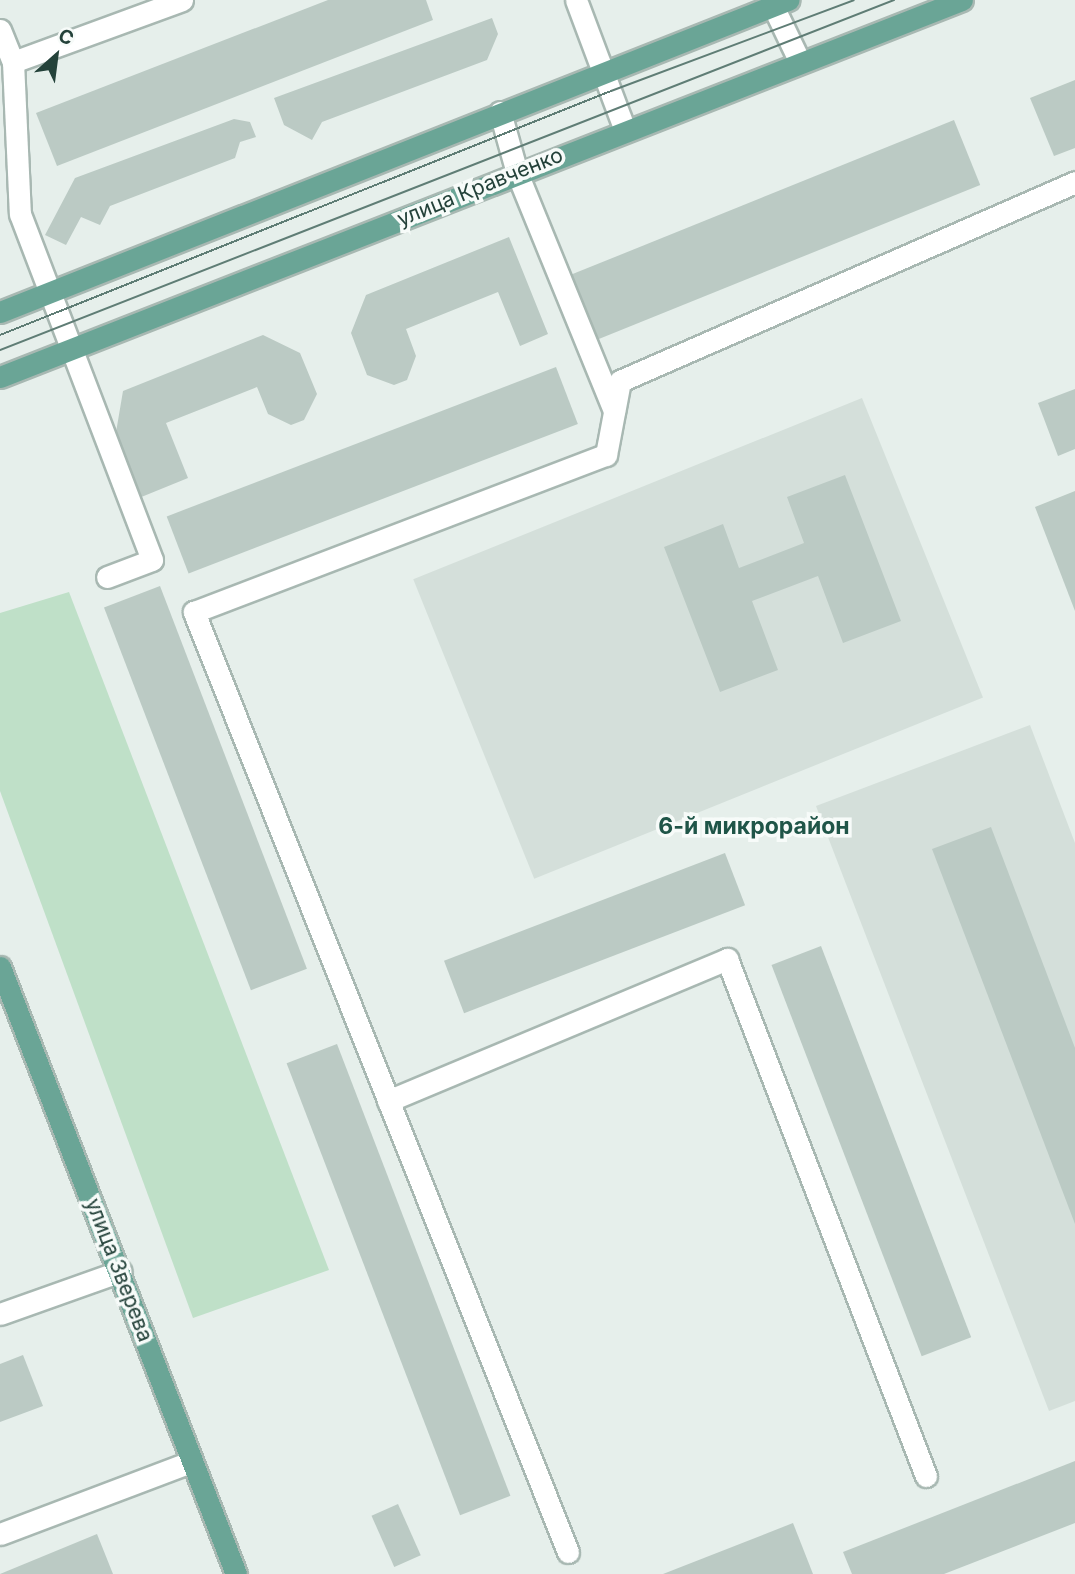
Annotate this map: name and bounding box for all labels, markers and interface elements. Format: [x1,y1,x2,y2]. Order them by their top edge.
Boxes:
north arrow [21,21,91,91]
text: С [54,24,78,50]
street label: улица Кравченко [393,142,567,232]
district label: 6-й микрорайон [658,812,850,840]
street label: улица Зверева [80,1195,158,1345]

